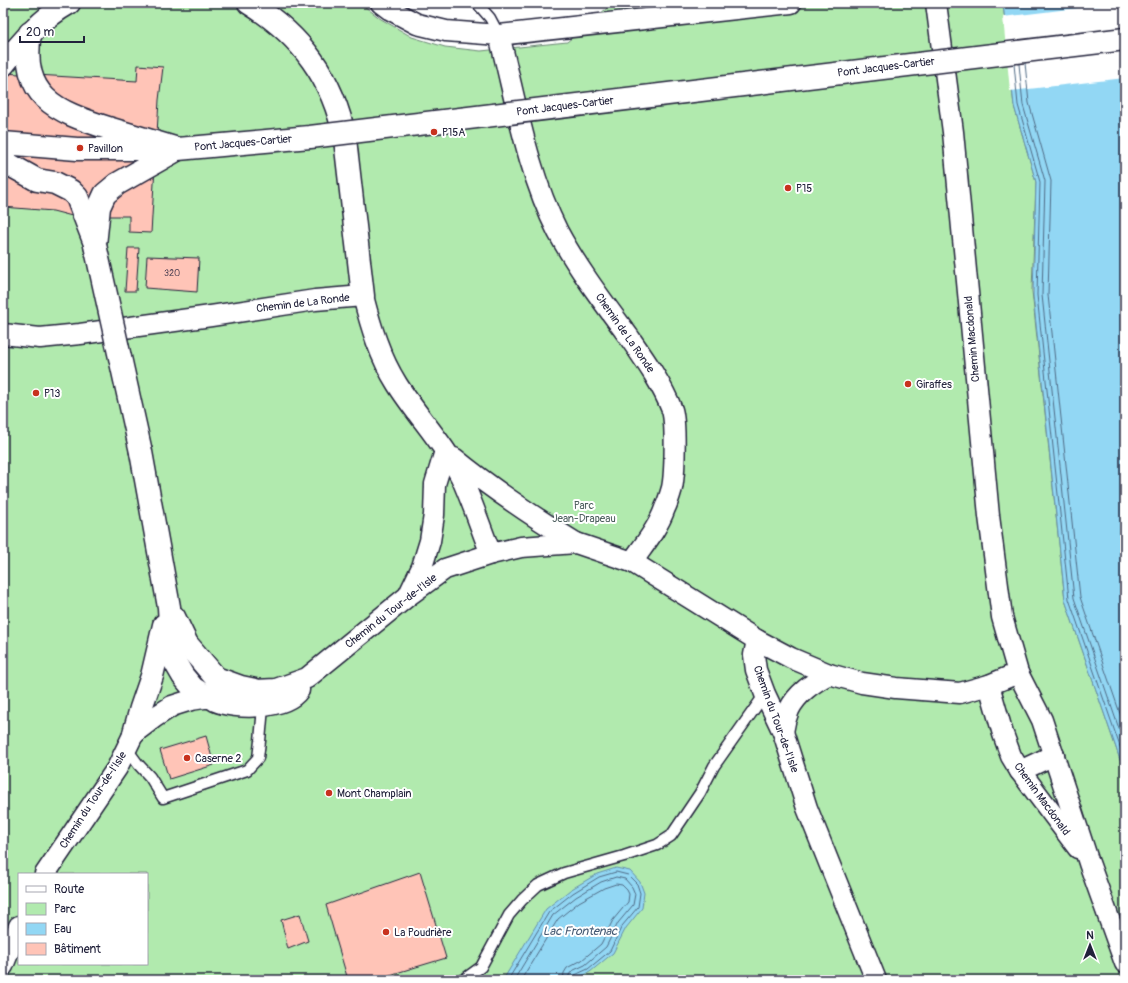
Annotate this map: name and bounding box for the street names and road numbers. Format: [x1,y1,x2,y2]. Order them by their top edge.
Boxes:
street label: Pont Jacques-Cartier [837,55,936,79]
street label: Pont Jacques-Cartier [516,94,615,118]
street label: Pont Jacques-Cartier [194,132,292,154]
street label: Chemin de La Ronde [256,291,351,315]
street label: Chemin de La Ronde [593,291,658,376]
street label: Chemin Macdonald [962,295,982,383]
street label: Chemin du Tour-de-l'Isle [343,571,440,651]
street label: Chemin du Tour-de-l'Isle [751,664,802,775]
street label: Chemin du Tour-de-l'Isle [57,749,130,851]
street label: Chemin Macdonald [1011,760,1073,838]

